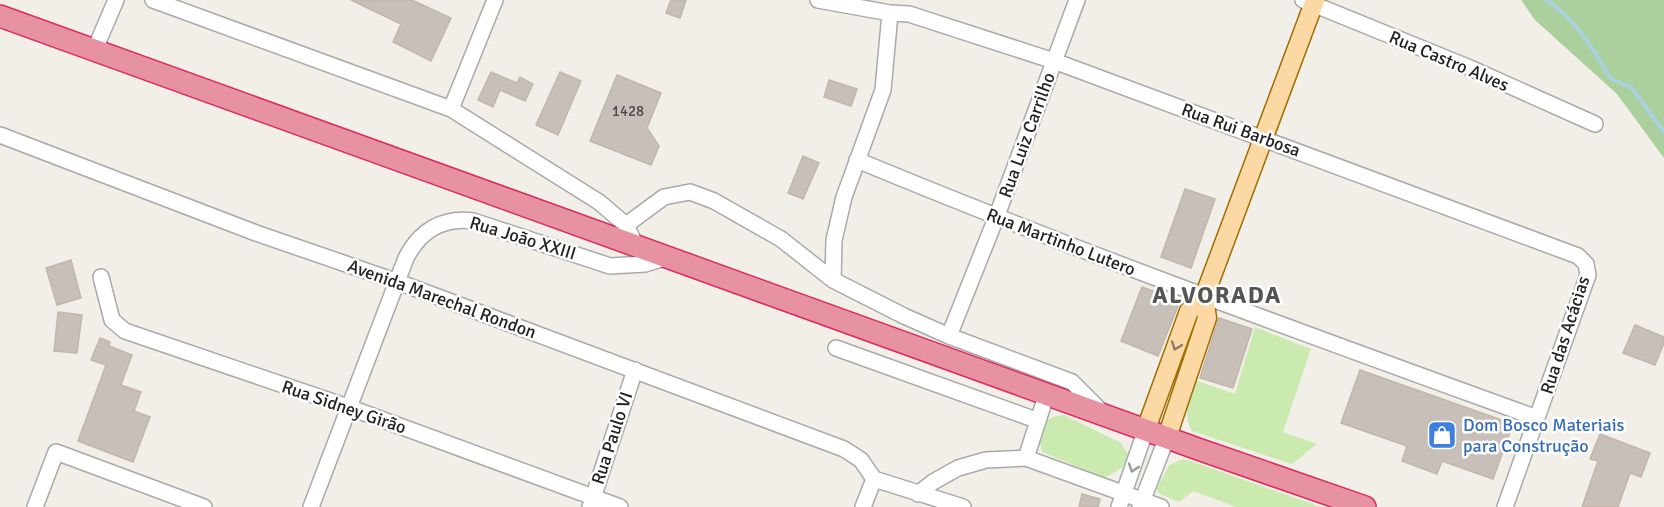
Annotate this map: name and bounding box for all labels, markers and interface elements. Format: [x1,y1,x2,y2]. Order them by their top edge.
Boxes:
street label: Rua Castro Alves [1386,26,1512,96]
street label: Rua Luiz Carrilho [994,69,1060,201]
street label: Rua Rui Barbosa [1179,98,1303,162]
house number: 1428 [612,102,644,120]
street label: Rua Martinho Lutero [983,203,1139,281]
street label: Rua João XXIII [467,211,579,265]
street label: Avenida Marechal Rondon [345,255,539,343]
street label: Rua das Acácias [1536,273,1594,397]
district label: ALVORADA [1152,280,1282,310]
one-way arrow [1171,340,1183,351]
street label: Rua Sidney Girão [279,375,409,439]
street label: Rua Paulo VI [587,389,637,487]
place label: Dom Bosco Materiais para Construção [1463,414,1625,457]
shop icon: Dom Bosco Materiais para Construção [1426,419,1458,451]
one-way arrow [1127,462,1140,473]

